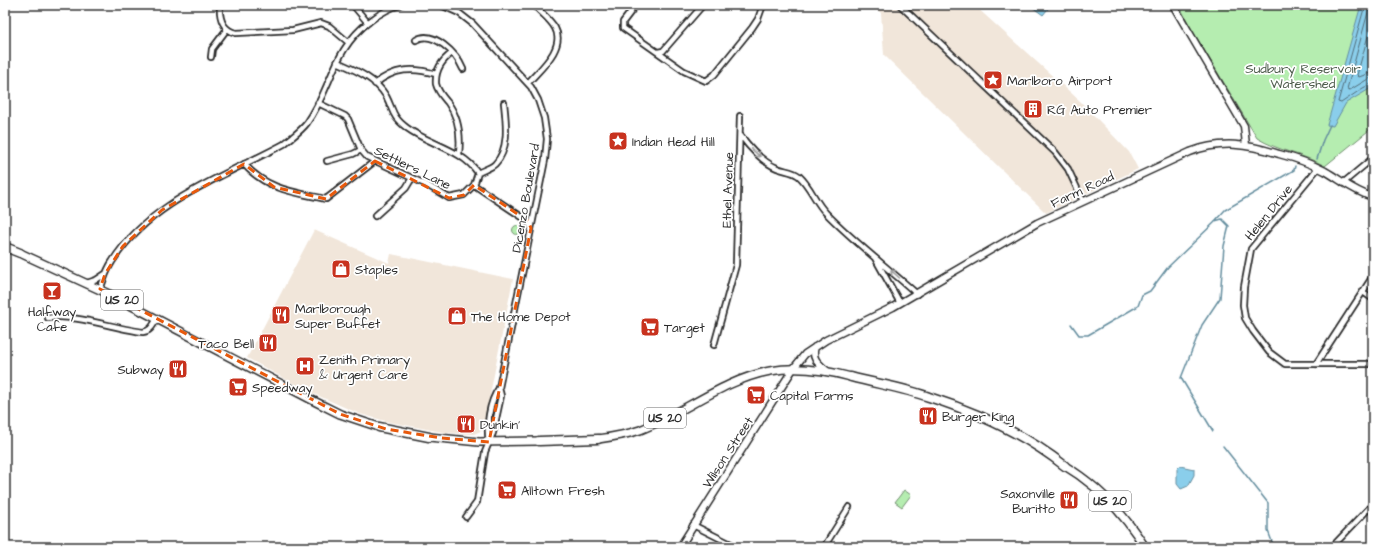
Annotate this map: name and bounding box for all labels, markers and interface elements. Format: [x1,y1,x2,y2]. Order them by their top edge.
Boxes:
park label: Sudbury Reservoir Watershed [1245,60,1361,93]
place icon: Marlboro Airport [982,69,1004,91]
place label: Marlboro Airport [1007,72,1113,90]
building icon: RG Auto Premier [1022,98,1044,120]
place label: RG Auto Premier [1047,101,1152,119]
place icon: Indian Head Hill [607,130,629,152]
place label: Indian Head Hill [632,133,715,151]
street label: Settlers Lane [371,142,454,194]
street label: Dicenzo Boulevard [508,142,545,254]
one-way arrow [751,148,761,157]
street label: Ethel Avenue [718,152,738,228]
street label: Farm Road [1048,167,1117,212]
street label: Helen Drive [1241,181,1297,244]
shop icon: Staples [330,258,352,280]
place label: Staples [355,261,399,279]
one-way arrow [890,270,900,279]
bar icon: Halfway Cafe [41,280,63,302]
road number: US 20 [101,290,143,310]
place label: Marlborough Super Buffet [295,300,381,333]
place label: Halfway Cafe [28,303,76,336]
restaurant icon: Marlborough Super Buffet [270,304,292,326]
shop icon: The Home Depot [446,305,468,327]
place label: The Home Depot [471,308,571,326]
supermarket icon: Target [639,316,661,338]
place label: Target [664,319,706,338]
restaurant icon: Taco Bell [257,332,279,354]
place label: Taco Bell [198,335,254,353]
place label: Zenith Primary & Urgent Care [319,351,410,385]
hospital icon: Zenith Primary & Urgent Care [294,355,316,377]
restaurant icon: Subway [167,358,189,380]
place label: Subway [117,361,164,380]
supermarket icon: Speedway [227,376,249,398]
place label: Speedway [252,379,313,398]
supermarket icon: Capital Farms [745,384,767,406]
place label: Capital Farms [770,387,854,405]
restaurant icon: Burger King [917,405,939,427]
road number: US 20 [644,408,686,428]
place label: Burger King [942,408,1014,427]
restaurant icon: Dunkin' [455,413,477,435]
street label: Wilson Street [698,413,758,492]
place label: Dunkin' [480,416,520,434]
supermarket icon: Alltown Fresh [496,479,518,501]
place label: Alltown Fresh [521,482,605,500]
place label: Saxonville Buritto [1000,485,1056,518]
restaurant icon: Saxonville Buritto [1058,489,1080,511]
road number: US 20 [1089,491,1131,511]

